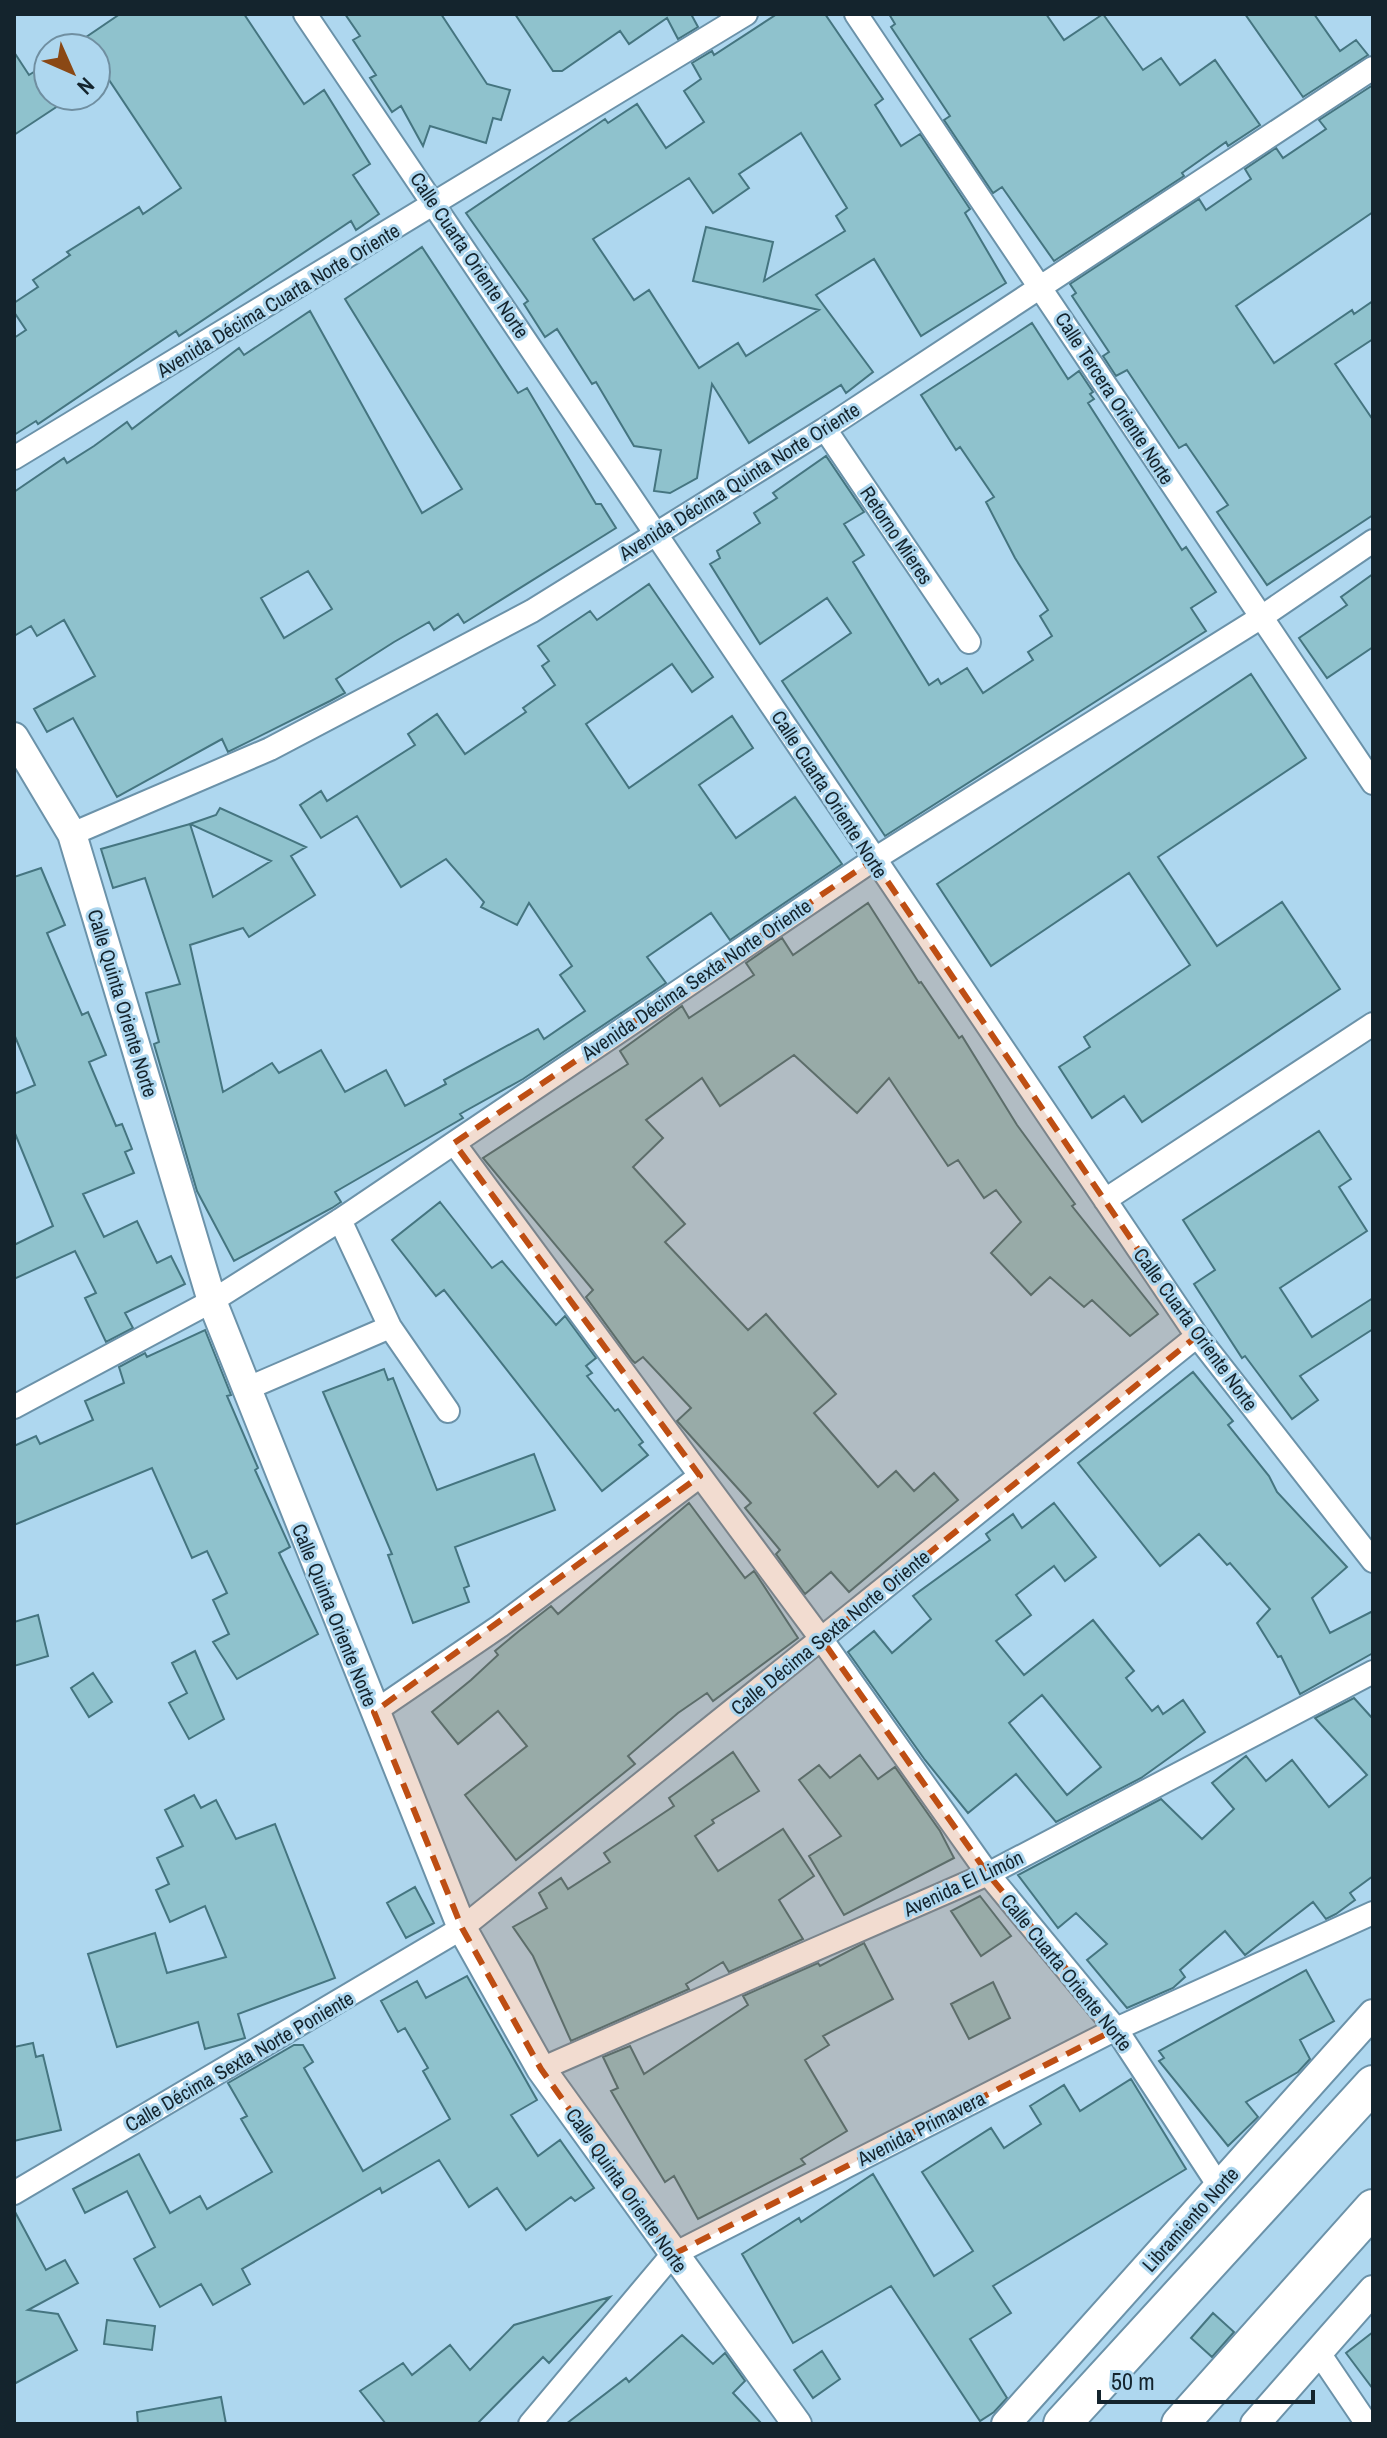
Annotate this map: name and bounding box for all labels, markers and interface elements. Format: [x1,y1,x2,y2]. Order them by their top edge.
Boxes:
north arrow [32,32,112,112]
text: N [71,71,101,101]
street label: Calle Cuarta Oriente Norte [404,167,536,343]
street label: Avenida Décima Cuarta Norte Oriente [151,217,404,384]
street label: Calle Tercera Oriente Norte [1049,307,1181,489]
street label: Avenida Décima Quinta Norte Oriente [613,396,864,567]
street label: Retorno Mieres [854,481,940,589]
street label: Calle Cuarta Oriente Norte [766,705,894,883]
street label: Avenida Décima Sexta Norte Oriente [575,892,816,1067]
street label: Calle Quinta Oriente Norte [82,906,164,1100]
street label: Calle Cuarta Oriente Norte [1128,1242,1264,1416]
street label: Calle Quinta Oriente Norte [286,1519,384,1711]
street label: Calle Décima Sexta Norte Oriente [725,1543,935,1721]
street label: Avenida El Limón [898,1843,1027,1923]
street label: Calle Cuarta Oriente Norte [995,1888,1139,2056]
street label: Calle Décima Sexta Norte Poniente [120,1984,358,2138]
street label: Avenida Primavera [852,2084,990,2172]
street label: Calle Quinta Oriente Norte [560,2102,694,2278]
street label: Libramiento Norte [1136,2161,1244,2277]
scale bar [1099,2354,1313,2404]
text: 50 m [1111,2365,1155,2397]

